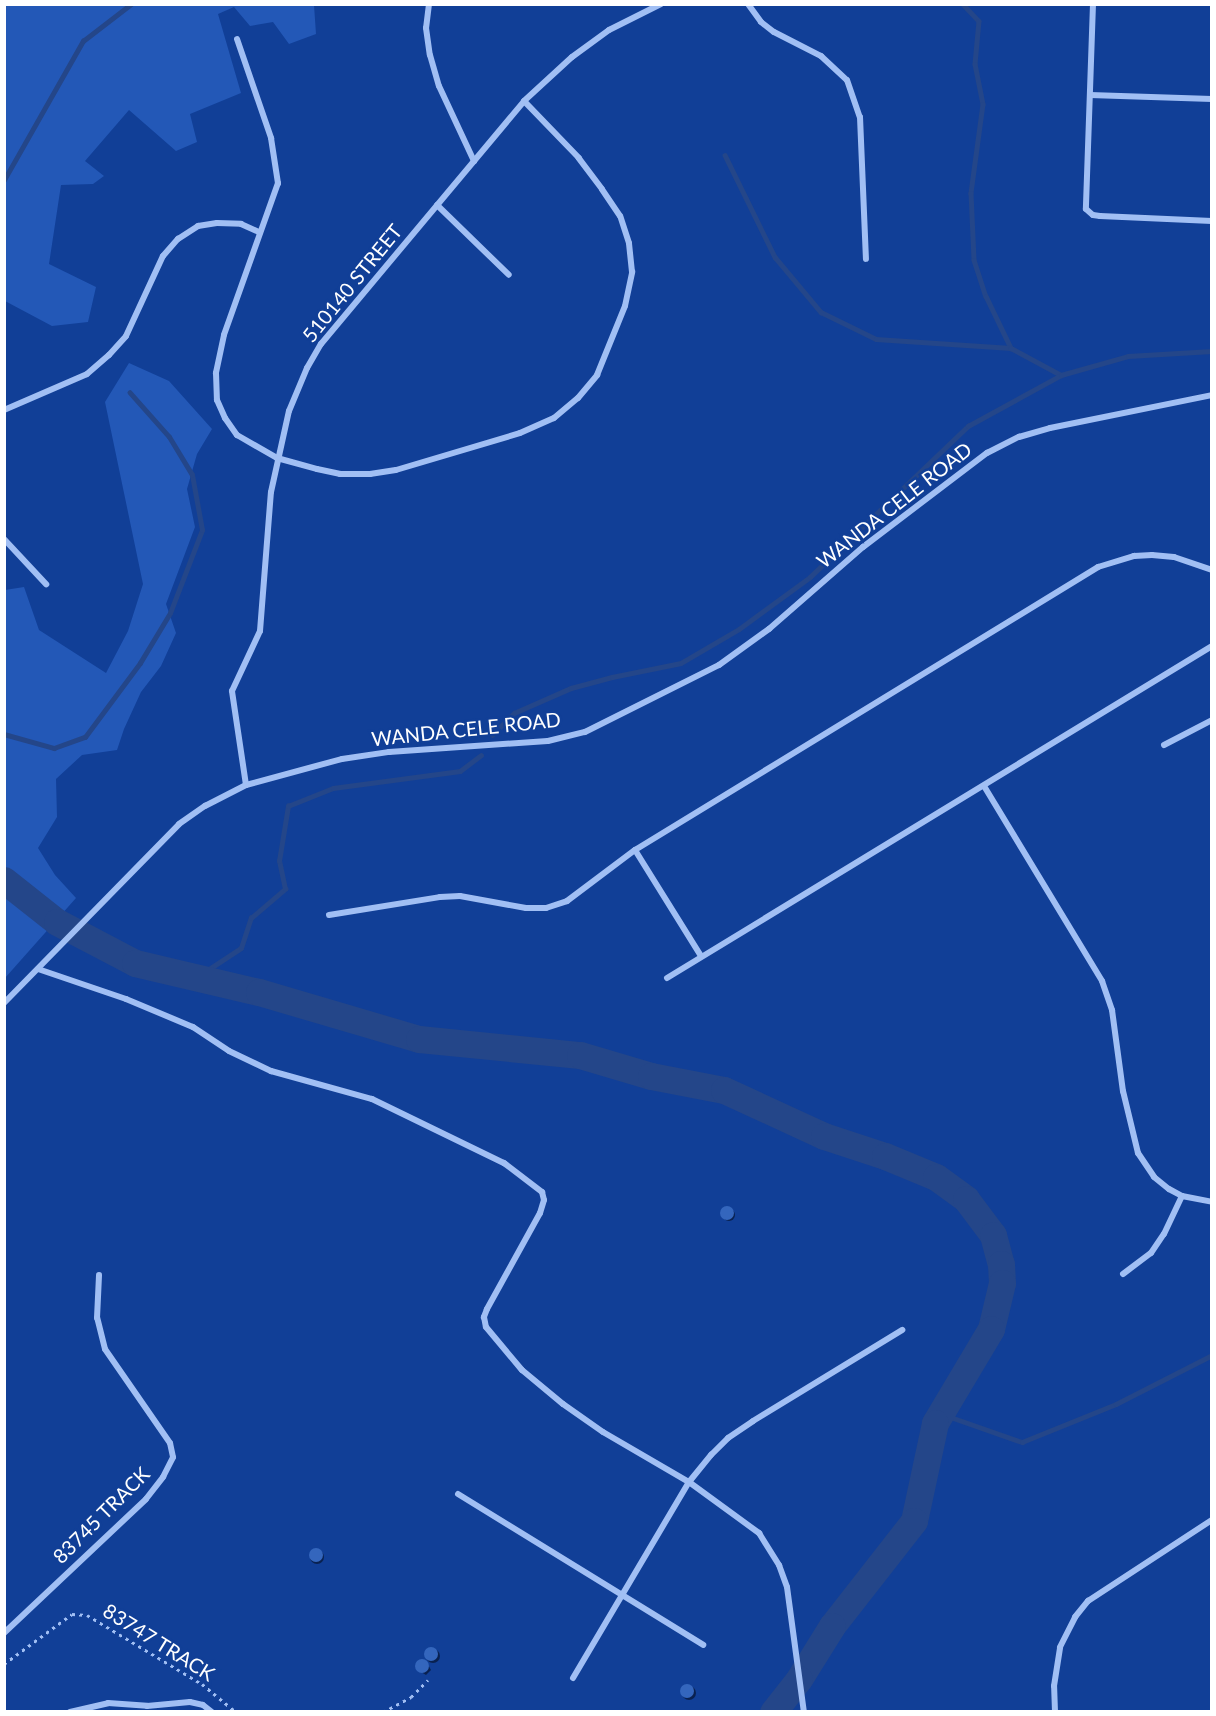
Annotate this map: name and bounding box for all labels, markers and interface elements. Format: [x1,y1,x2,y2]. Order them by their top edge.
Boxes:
street label: 510140 STREET [297,219,407,347]
street label: WANDA CELE ROAD [811,437,977,573]
street label: WANDA CELE ROAD [370,707,562,751]
street label: 83745 TRACK [48,1462,154,1568]
street label: 83747 TRACK [99,1598,219,1686]

